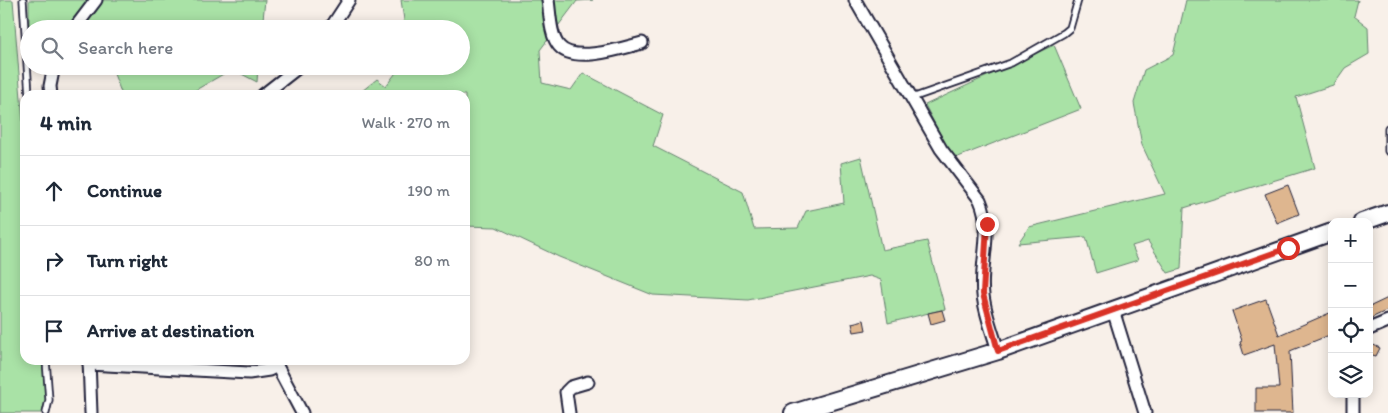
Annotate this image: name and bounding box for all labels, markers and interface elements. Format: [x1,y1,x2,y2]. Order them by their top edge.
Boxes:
search box [20,20,470,75]
icon: search [38,34,66,62]
text: Search here [78,36,173,59]
text: 4 min [40,110,92,135]
text: Walk · 270 m [362,113,450,132]
icon: ahead [40,177,68,205]
text: Continue [87,179,162,202]
text: 190 m [407,181,450,200]
route end [976,213,999,236]
map controls [1328,218,1373,398]
button: + [1328,218,1373,263]
route start [1277,237,1300,260]
icon: right [40,247,68,275]
text: Turn right [87,249,168,272]
text: 80 m [414,251,450,270]
button: − [1328,263,1373,308]
button: locate [1328,308,1373,353]
icon: arrive [40,317,68,345]
text: Arrive at destination [87,319,254,342]
button: layers [1328,353,1373,398]

